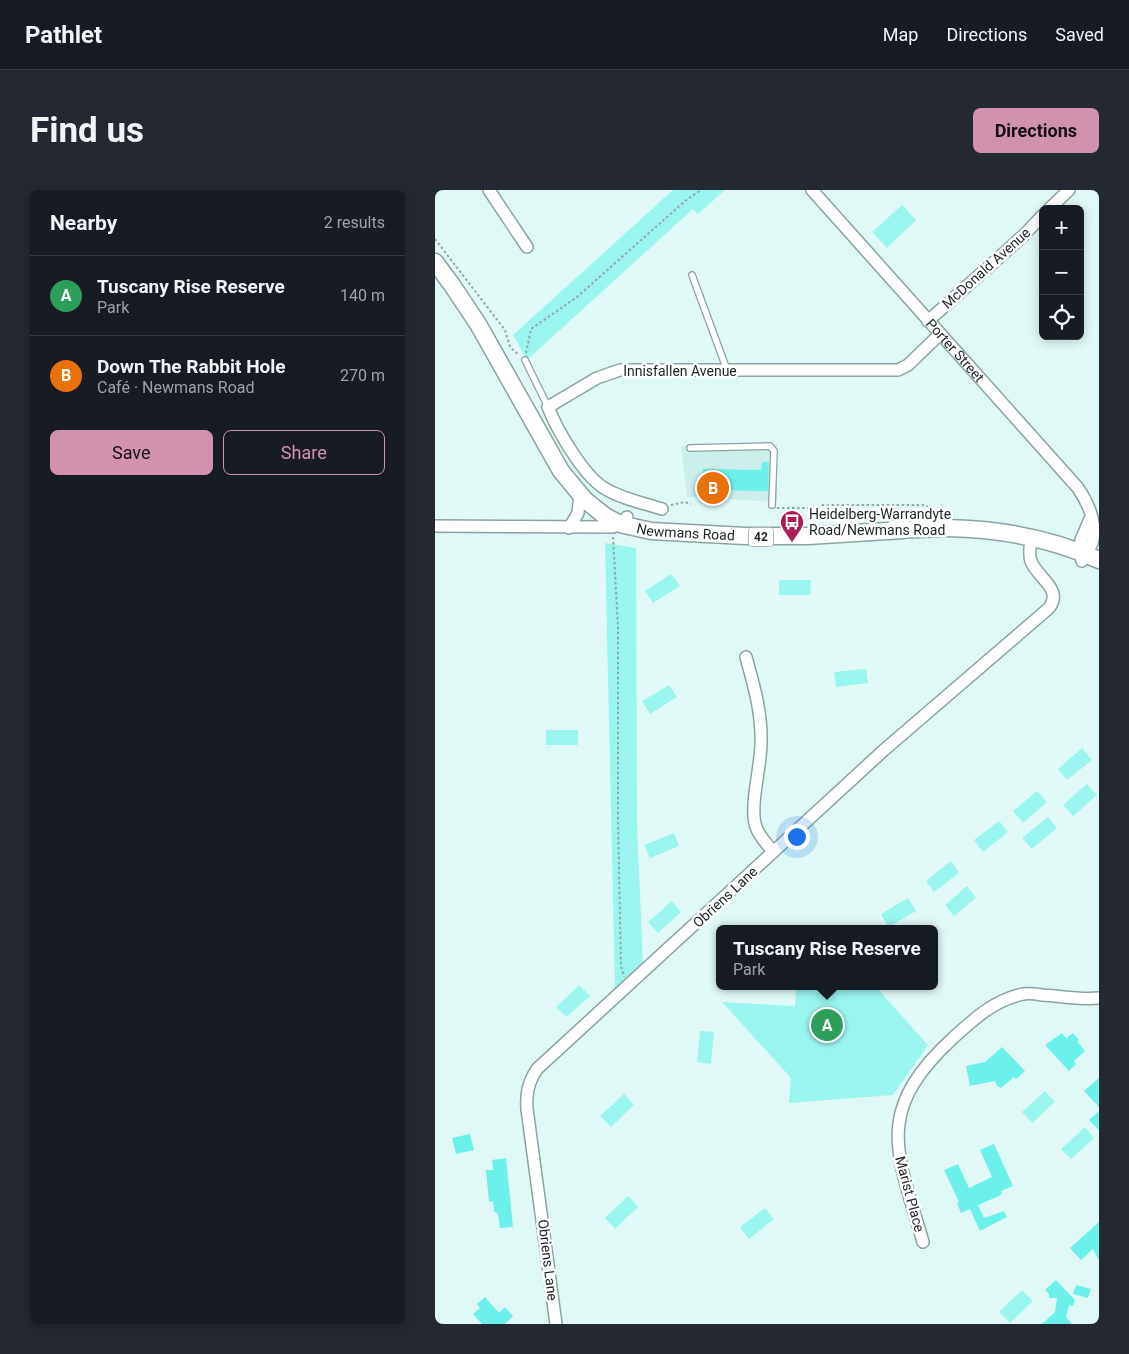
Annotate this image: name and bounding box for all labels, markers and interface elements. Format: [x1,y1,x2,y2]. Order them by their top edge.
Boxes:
text: Pathlet [25,21,102,49]
text: Map [883,24,918,45]
text: Directions [946,24,1027,45]
text: Saved [1055,24,1104,45]
button: Directions [973,108,1099,153]
text: Find us [30,110,144,151]
map controls [1039,205,1084,340]
button: + [1039,205,1084,250]
text: Nearby [50,211,117,235]
text: 2 results [324,213,385,232]
street label: McDonald Avenue [939,224,1033,312]
button: − [1039,250,1084,295]
text: Tuscany Rise Reserve [97,275,285,298]
text: A [61,286,71,305]
text: 140 m [340,286,385,305]
button: locate [1039,295,1084,340]
text: Park [97,298,129,317]
street label: Porter Street [923,316,988,386]
text: Down The Rabbit Hole [97,355,286,378]
street label: Innisfallen Avenue [623,363,737,379]
text: B [61,366,71,385]
text: 270 m [340,366,385,385]
text: Café · Newmans Road [97,378,255,397]
button: Save [50,430,213,475]
button: Share [223,430,385,475]
pin: B [697,469,729,507]
place label: Heidelberg-Warrandyte Road/Newmans Road [809,506,951,538]
bus stop icon: Heidelberg-Warrandyte Road/Newmans Road [779,509,805,543]
street label: Newmans Road [635,520,735,543]
road number: 42 [749,528,773,547]
your location [784,824,810,850]
street label: Obriens Lane [690,863,760,931]
popup [716,925,938,990]
text: Tuscany Rise Reserve [733,937,921,960]
text: Park [733,960,765,979]
pin: A [811,1006,843,1044]
street label: Marist Place [892,1154,928,1234]
street label: Obriens Lane [535,1218,561,1302]

